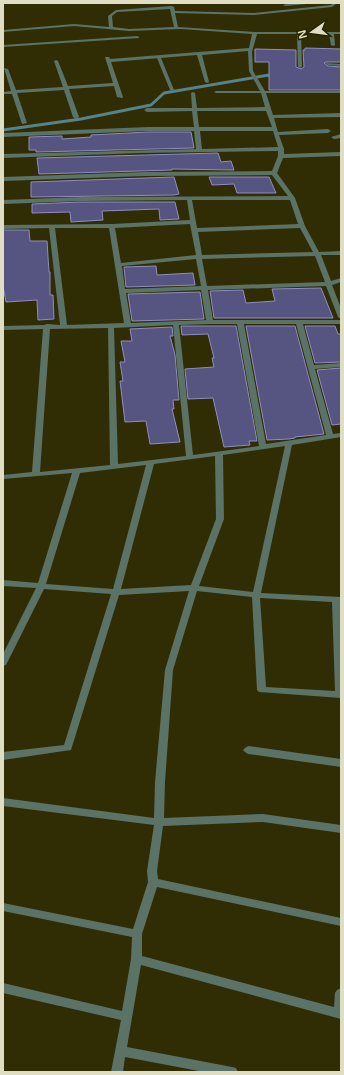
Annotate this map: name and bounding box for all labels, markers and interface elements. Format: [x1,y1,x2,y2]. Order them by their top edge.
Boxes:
north arrow [292,12,332,52]
text: N [293,28,310,41]

